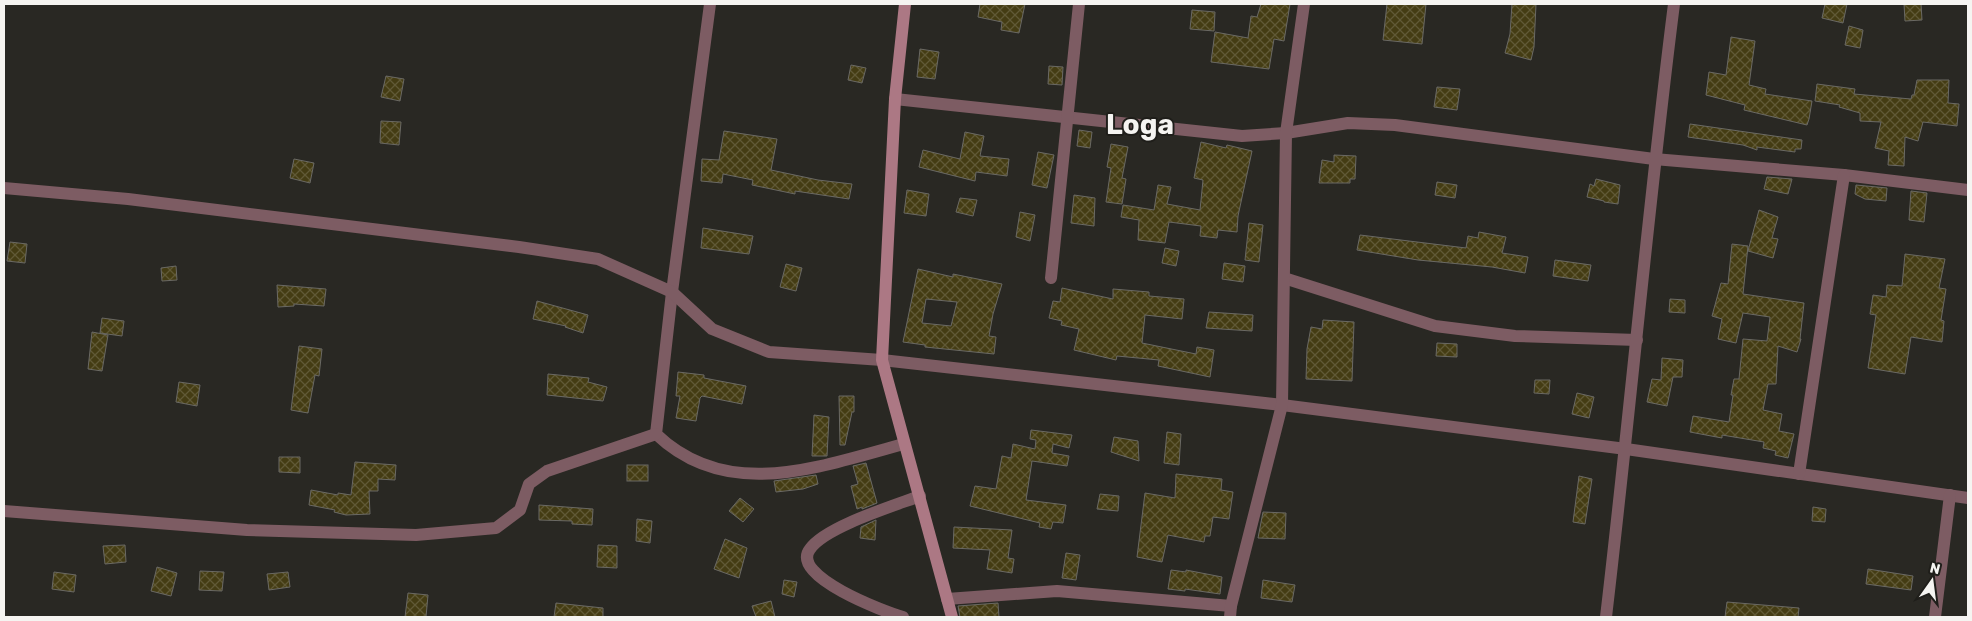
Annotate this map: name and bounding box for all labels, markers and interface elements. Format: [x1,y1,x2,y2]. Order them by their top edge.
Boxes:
district label: Loga [1106,108,1174,141]
north arrow [1907,556,1957,606]
text: N [1928,559,1942,578]

